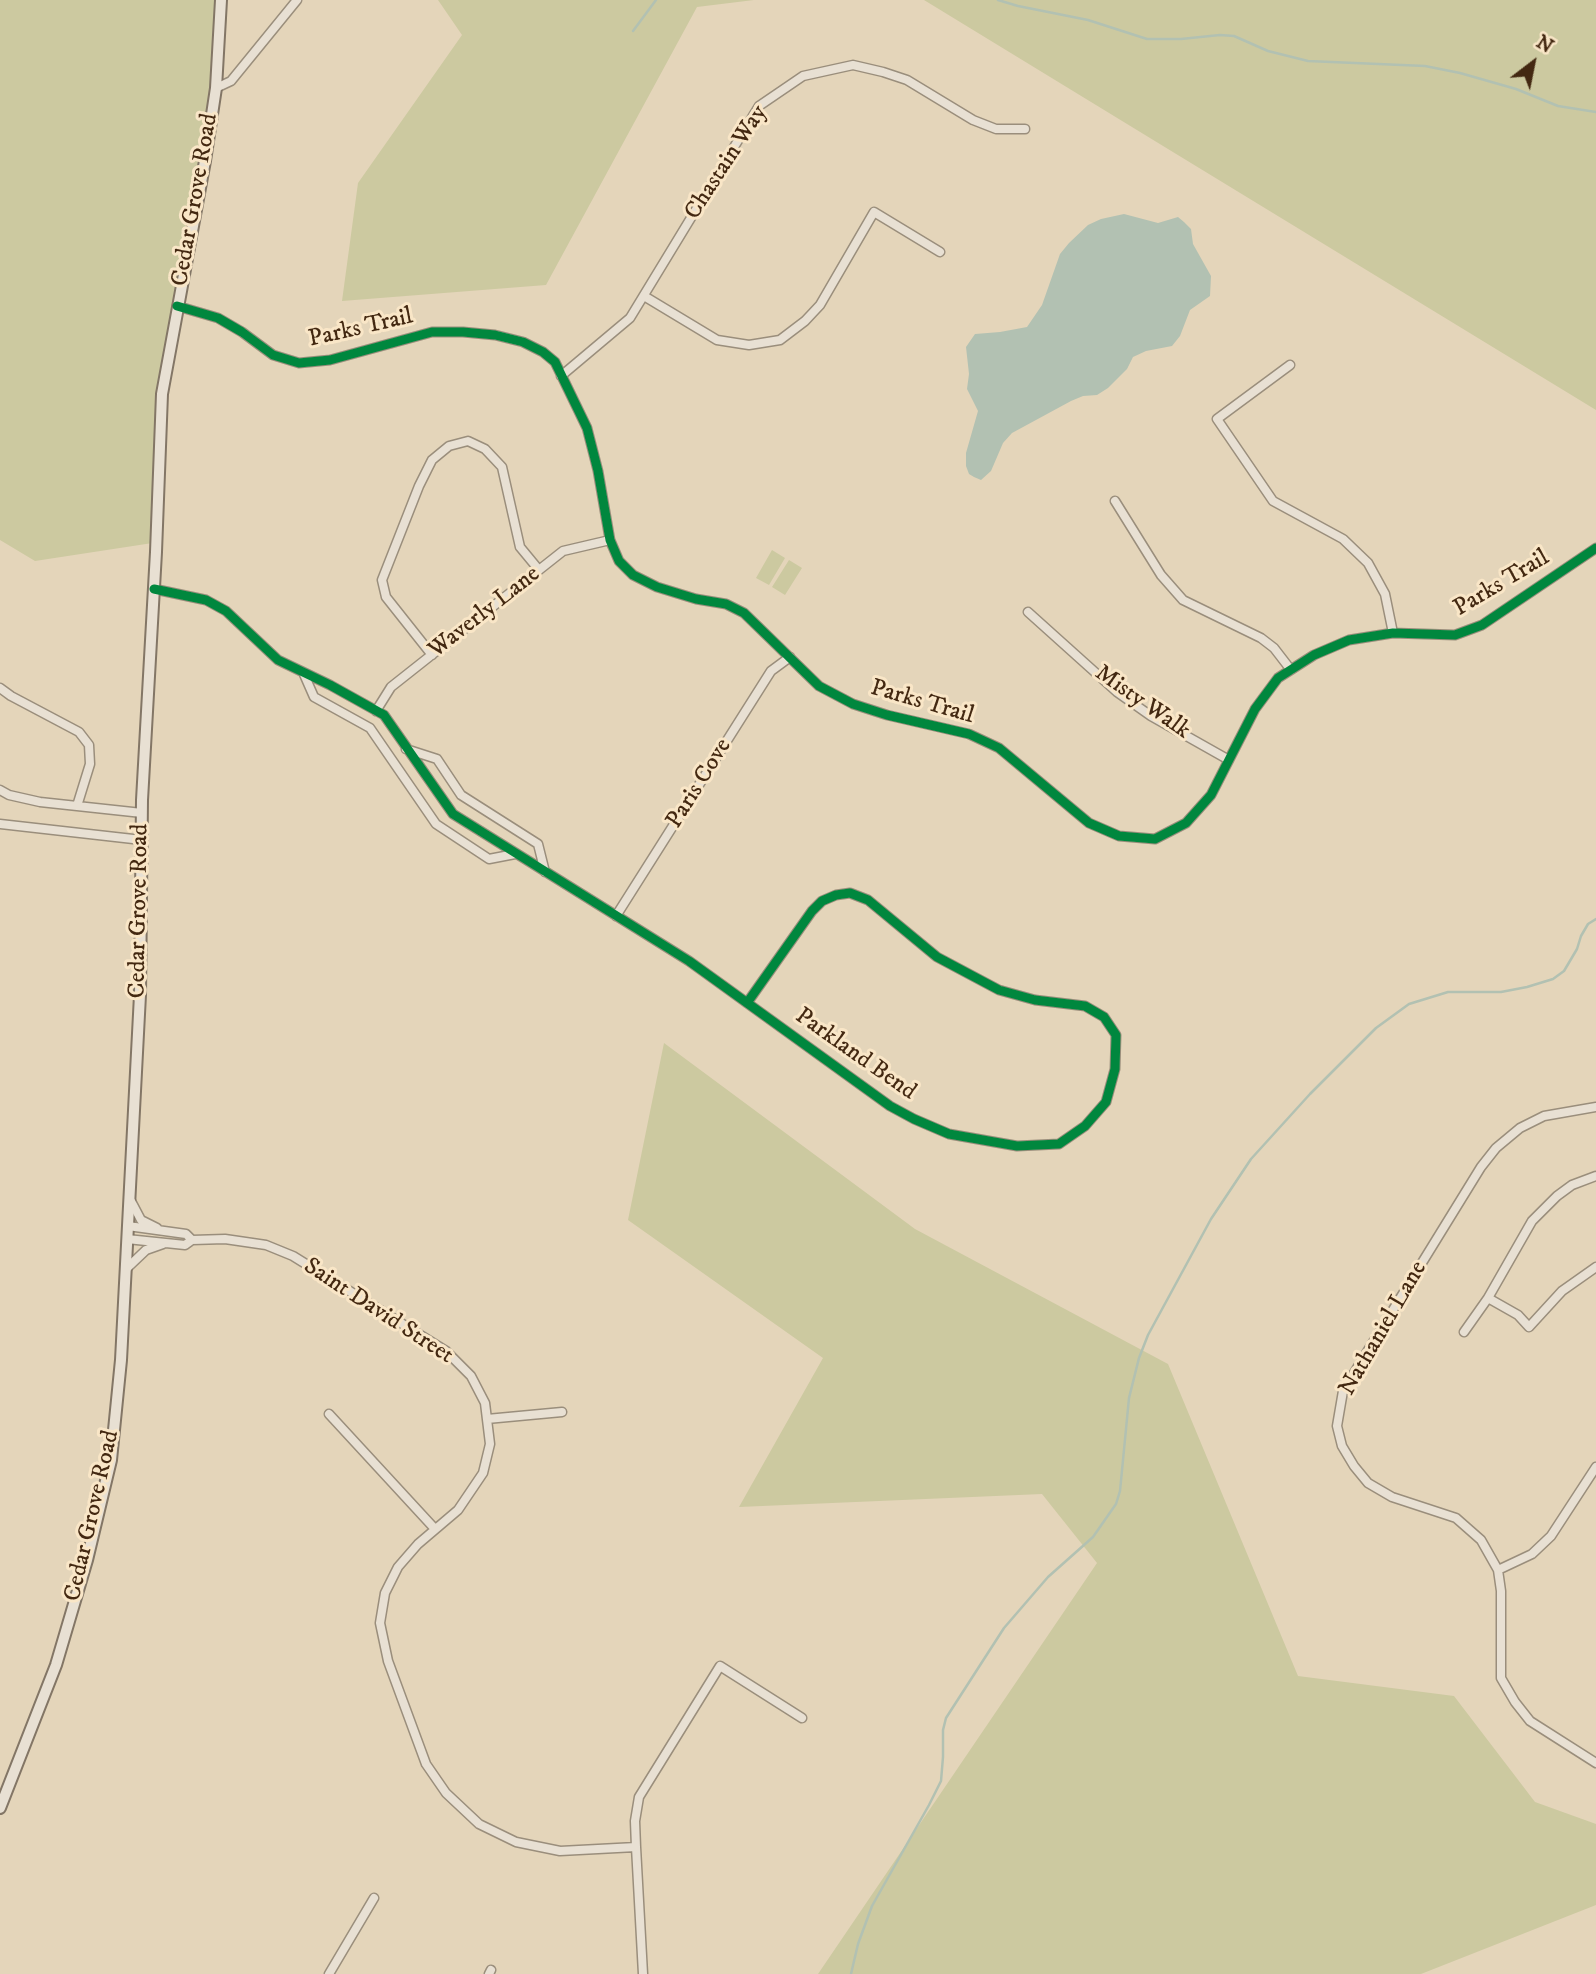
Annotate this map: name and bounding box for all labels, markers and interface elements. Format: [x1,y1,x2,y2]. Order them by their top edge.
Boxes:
north arrow [1498,28,1568,98]
text: N [1532,31,1557,59]
street label: Chastain Way [679,100,775,226]
street label: Cedar Grove Road [167,111,225,289]
street label: Parks Trail [306,303,416,355]
street label: Parks Trail [1449,544,1555,624]
street label: Waverly Lane [424,561,546,665]
street label: Misty Walk [1089,660,1195,746]
street label: Parks Trail [867,675,977,731]
street label: Paris Cove [661,734,739,834]
street label: Cedar Grove Road [124,823,156,999]
street label: Parkland Bend [789,1003,921,1107]
street label: Saint David Street [298,1253,458,1371]
street label: Nathaniel Lane [1334,1257,1434,1401]
street label: Cedar Grove Road [59,1428,127,1604]

